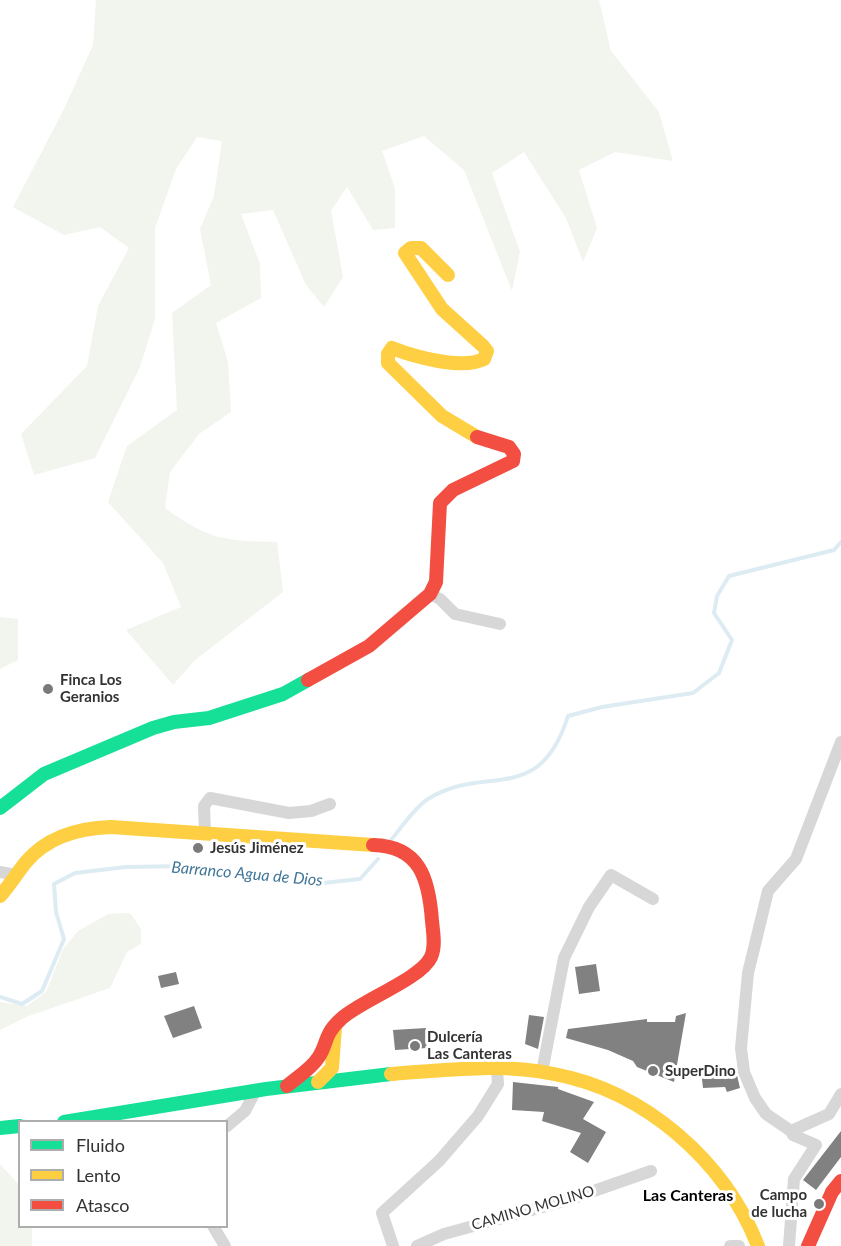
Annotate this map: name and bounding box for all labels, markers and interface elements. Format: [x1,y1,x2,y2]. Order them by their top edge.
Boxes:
place label: Finca Los Geranios [60,671,122,706]
marker: Finca Los Geranios [41,682,55,696]
place label: Jesús Jiménez [210,839,304,857]
marker: Jesús Jiménez [191,841,205,855]
water label: Barranco Agua de Dios [171,858,323,890]
place label: Dulcería Las Canteras [427,1028,512,1063]
marker: Dulcería Las Canteras [408,1039,422,1053]
place label: SuperDino [665,1062,736,1080]
marker: SuperDino [646,1064,660,1078]
legend [18,1120,228,1228]
text: Fluido [76,1134,125,1156]
text: Lento [76,1164,121,1186]
street label: CAMINO MOLINO [470,1182,596,1234]
district label: Las Canteras [643,1186,733,1206]
place label: Campo de lucha [751,1186,807,1221]
text: Atasco [76,1194,129,1216]
marker: Campo de lucha [812,1197,826,1211]

